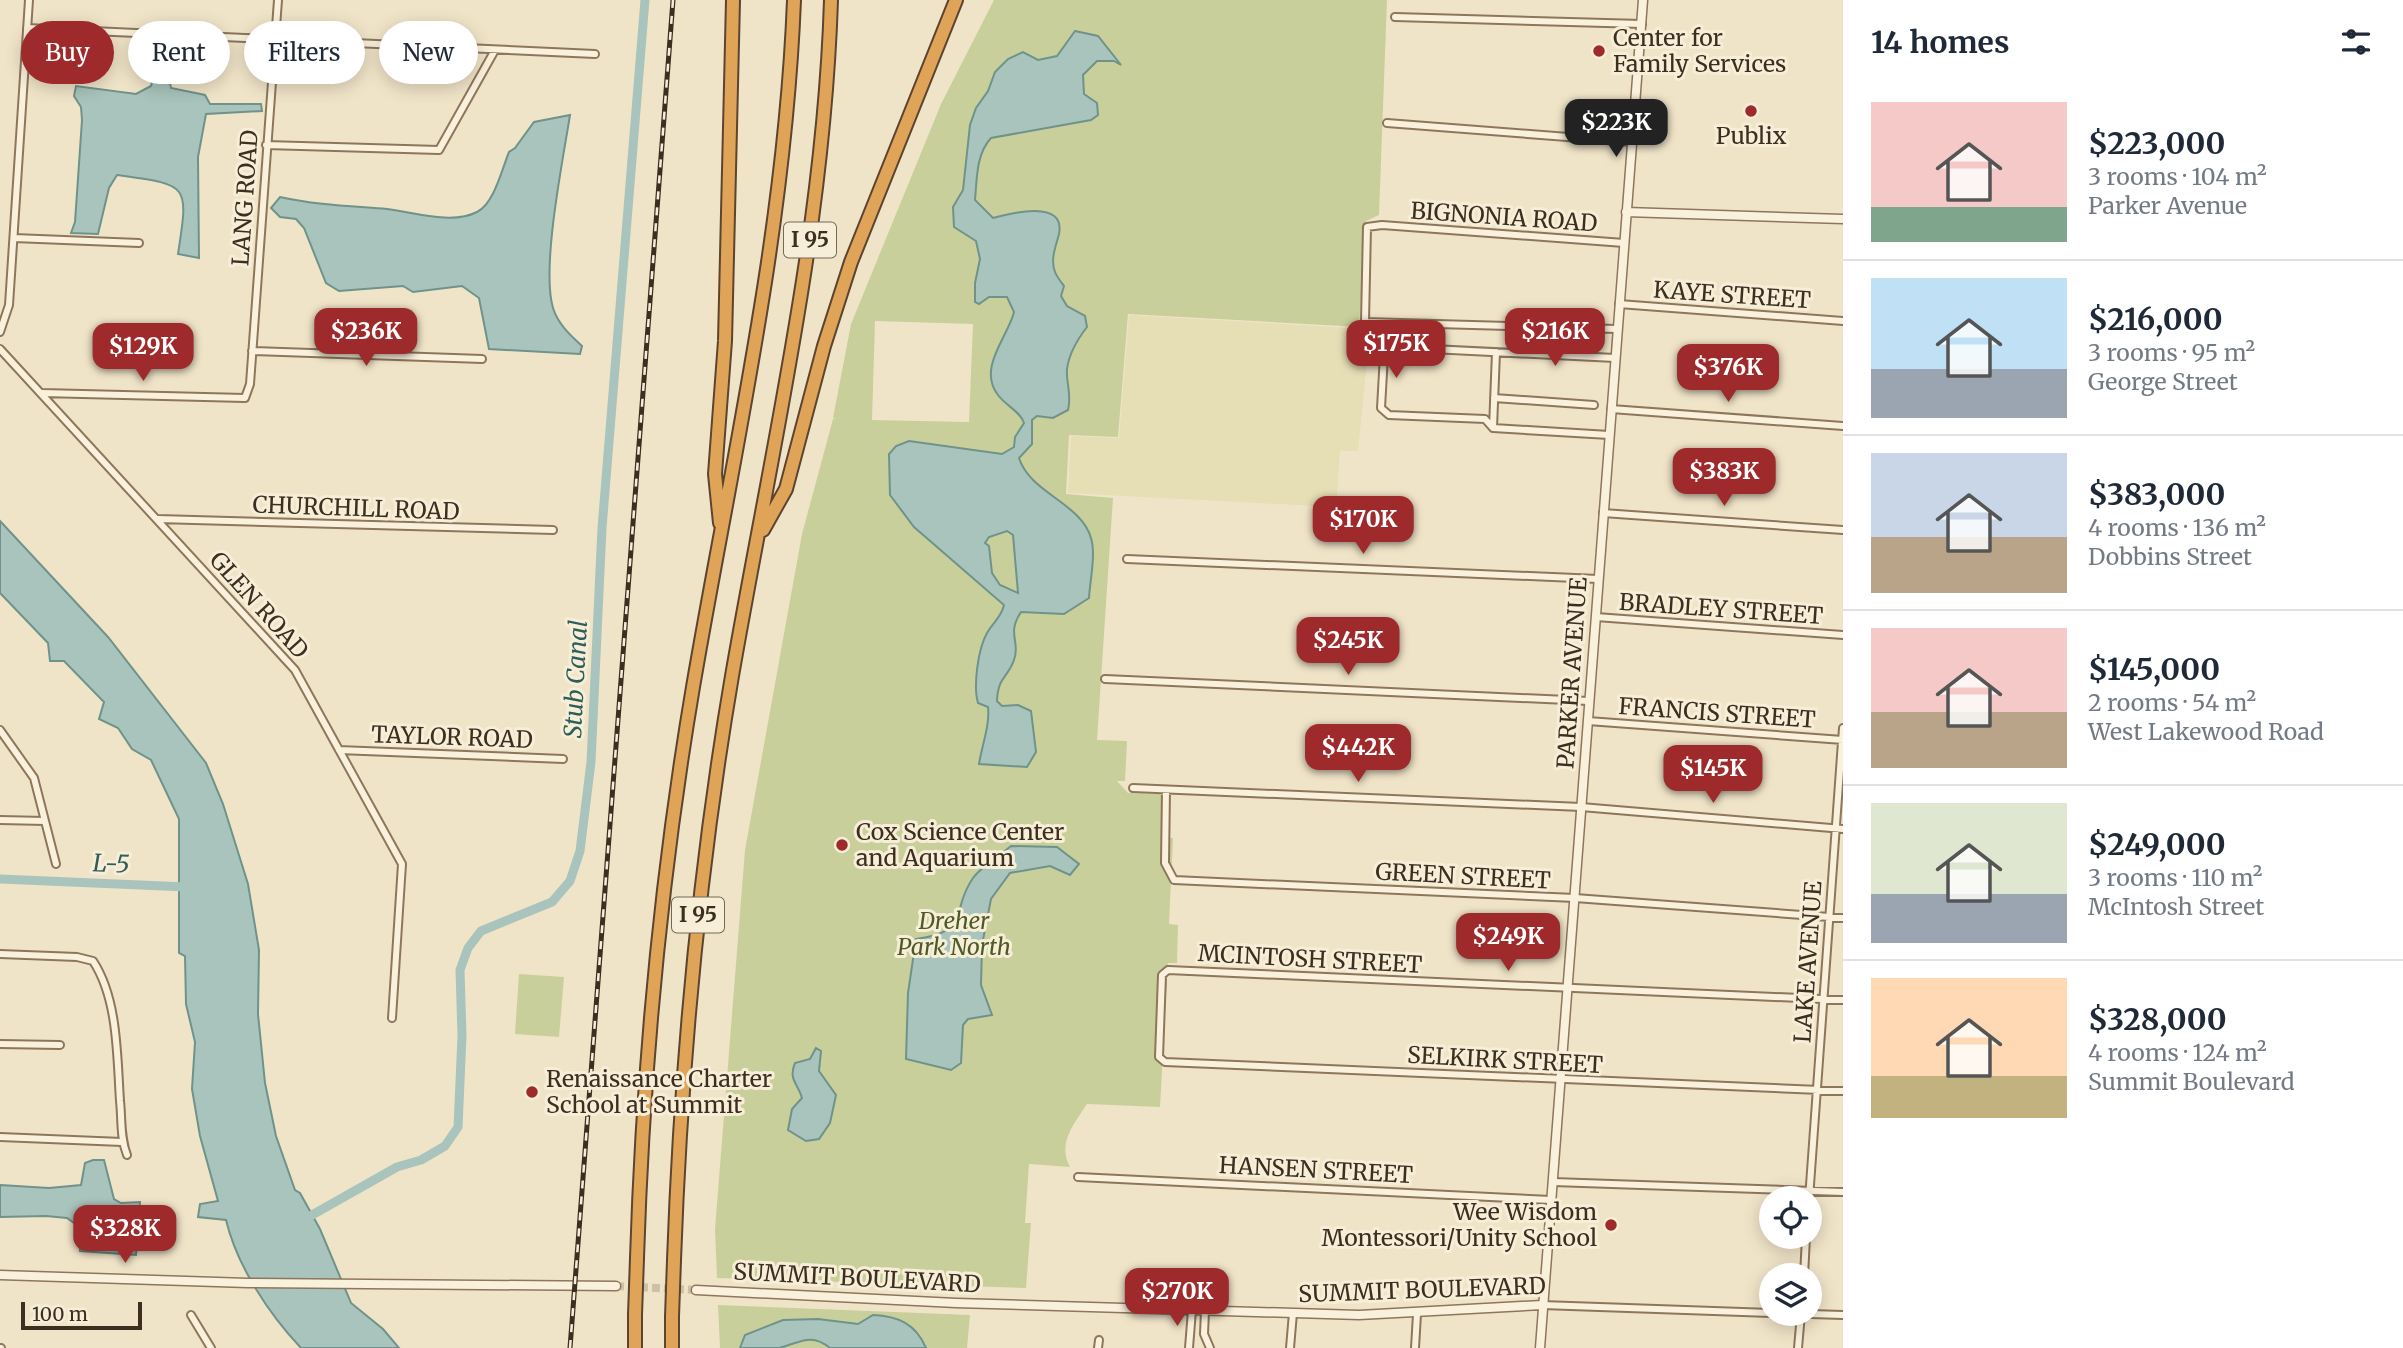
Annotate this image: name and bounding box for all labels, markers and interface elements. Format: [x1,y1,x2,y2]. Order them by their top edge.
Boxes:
chip: Buy [21,21,114,84]
chip: Rent [128,21,230,84]
chip: Filters [244,21,365,84]
chip: New [379,21,478,84]
place label: Center for Family Services [1613,23,1786,78]
text: 14 homes [1871,23,2009,61]
icon: filters [2337,23,2375,61]
marker: Center for Family Services [1591,43,1607,59]
pin: $223K [1567,100,1665,159]
marker: Publix [1743,103,1759,119]
text: $223K [1581,107,1651,136]
place label: Publix [1716,121,1787,150]
text: $223,000 [2088,124,2225,162]
street label: LANG ROAD [225,129,264,267]
icon: home [1927,130,2011,214]
text: 3 rooms · 104 m² [2088,162,2267,191]
text: Parker Avenue [2088,191,2247,220]
street label: BIGNONIA ROAD [1410,196,1598,237]
road number: I 95 [784,222,836,258]
street label: KAYE STREET [1652,275,1812,314]
text: $216,000 [2088,300,2223,338]
icon: home [1927,306,2011,390]
pin: $236K [317,308,415,368]
pin: $216K [1506,308,1604,368]
text: $236K [330,316,402,345]
text: $216K [1521,316,1589,345]
pin: $175K [1347,320,1445,380]
pin: $129K [94,324,192,383]
text: $175K [1362,328,1430,357]
text: $129K [109,331,177,360]
text: 3 rooms · 95 m² [2088,338,2255,367]
pin: $376K [1679,344,1777,404]
text: $376K [1693,352,1763,381]
text: George Street [2088,367,2238,396]
pin: $383K [1675,448,1773,508]
text: $383K [1689,456,1759,485]
text: $383,000 [2088,475,2225,513]
icon: home [1927,481,2011,565]
street label: CHURCHILL ROAD [252,489,460,526]
pin: $170K [1314,496,1412,556]
text: $170K [1329,504,1397,533]
text: 4 rooms · 136 m² [2088,513,2266,542]
text: Dobbins Street [2088,542,2252,571]
street label: GLEN ROAD [204,545,315,664]
street label: PARKER AVENUE [1550,576,1593,770]
street label: BRADLEY STREET [1618,587,1824,630]
pin: $245K [1299,618,1397,677]
water label: Stub Canal [557,619,594,739]
text: $245K [1313,625,1384,654]
text: $145,000 [2088,650,2220,688]
icon: home [1927,656,2011,740]
text: 2 rooms · 54 m² [2088,688,2256,717]
street label: FRANCIS STREET [1617,691,1817,734]
text: West Lakewood Road [2088,717,2324,746]
street label: TAYLOR ROAD [371,719,533,754]
pin: $442K [1309,724,1407,784]
text: $442K [1321,732,1395,761]
pin: $145K [1664,746,1762,805]
text: $145K [1679,753,1747,782]
place label: Cox Science Center and Aquarium [856,817,1064,872]
text: $249,000 [2088,825,2226,863]
icon: home [1927,831,2011,915]
marker: Cox Science Center and Aquarium [834,837,850,853]
water label: L-5 [92,847,130,880]
street label: GREEN STREET [1375,856,1551,895]
text: 3 rooms · 110 m² [2088,863,2262,892]
street label: LAKE AVENUE [1787,880,1828,1044]
text: McIntosh Street [2088,892,2264,921]
road number: I 95 [672,898,724,932]
park label: Dreher Park North [897,906,1011,961]
pin: $249K [1459,914,1557,973]
text: $249K [1472,921,1544,950]
street label: MCINTOSH STREET [1197,938,1423,979]
text: $328,000 [2088,1000,2227,1038]
icon: home [1927,1006,2011,1090]
text: 4 rooms · 124 m² [2088,1038,2267,1067]
street label: SELKIRK STREET [1406,1040,1604,1079]
place label: Renaissance Charter School at Summit [546,1064,772,1119]
text: Summit Boulevard [2088,1067,2295,1096]
marker: Renaissance Charter School at Summit [524,1084,540,1100]
street label: HANSEN STREET [1218,1150,1414,1189]
map controls [1759,1186,1822,1326]
button: locate [1759,1186,1822,1249]
place label: Wee Wisdom Montessori/Unity School [1322,1197,1597,1252]
pin: $328K [76,1206,174,1265]
text: $328K [89,1213,161,1242]
marker: Wee Wisdom Montessori/Unity School [1603,1217,1619,1233]
street label: SUMMIT BOULEVARD [733,1257,981,1298]
button: layers [1759,1263,1822,1326]
pin: $270K [1128,1268,1226,1328]
street label: SUMMIT BOULEVARD [1298,1271,1546,1308]
text: $270K [1141,1276,1213,1305]
scale bar [21,1299,142,1331]
text: 100 m [32,1302,88,1326]

